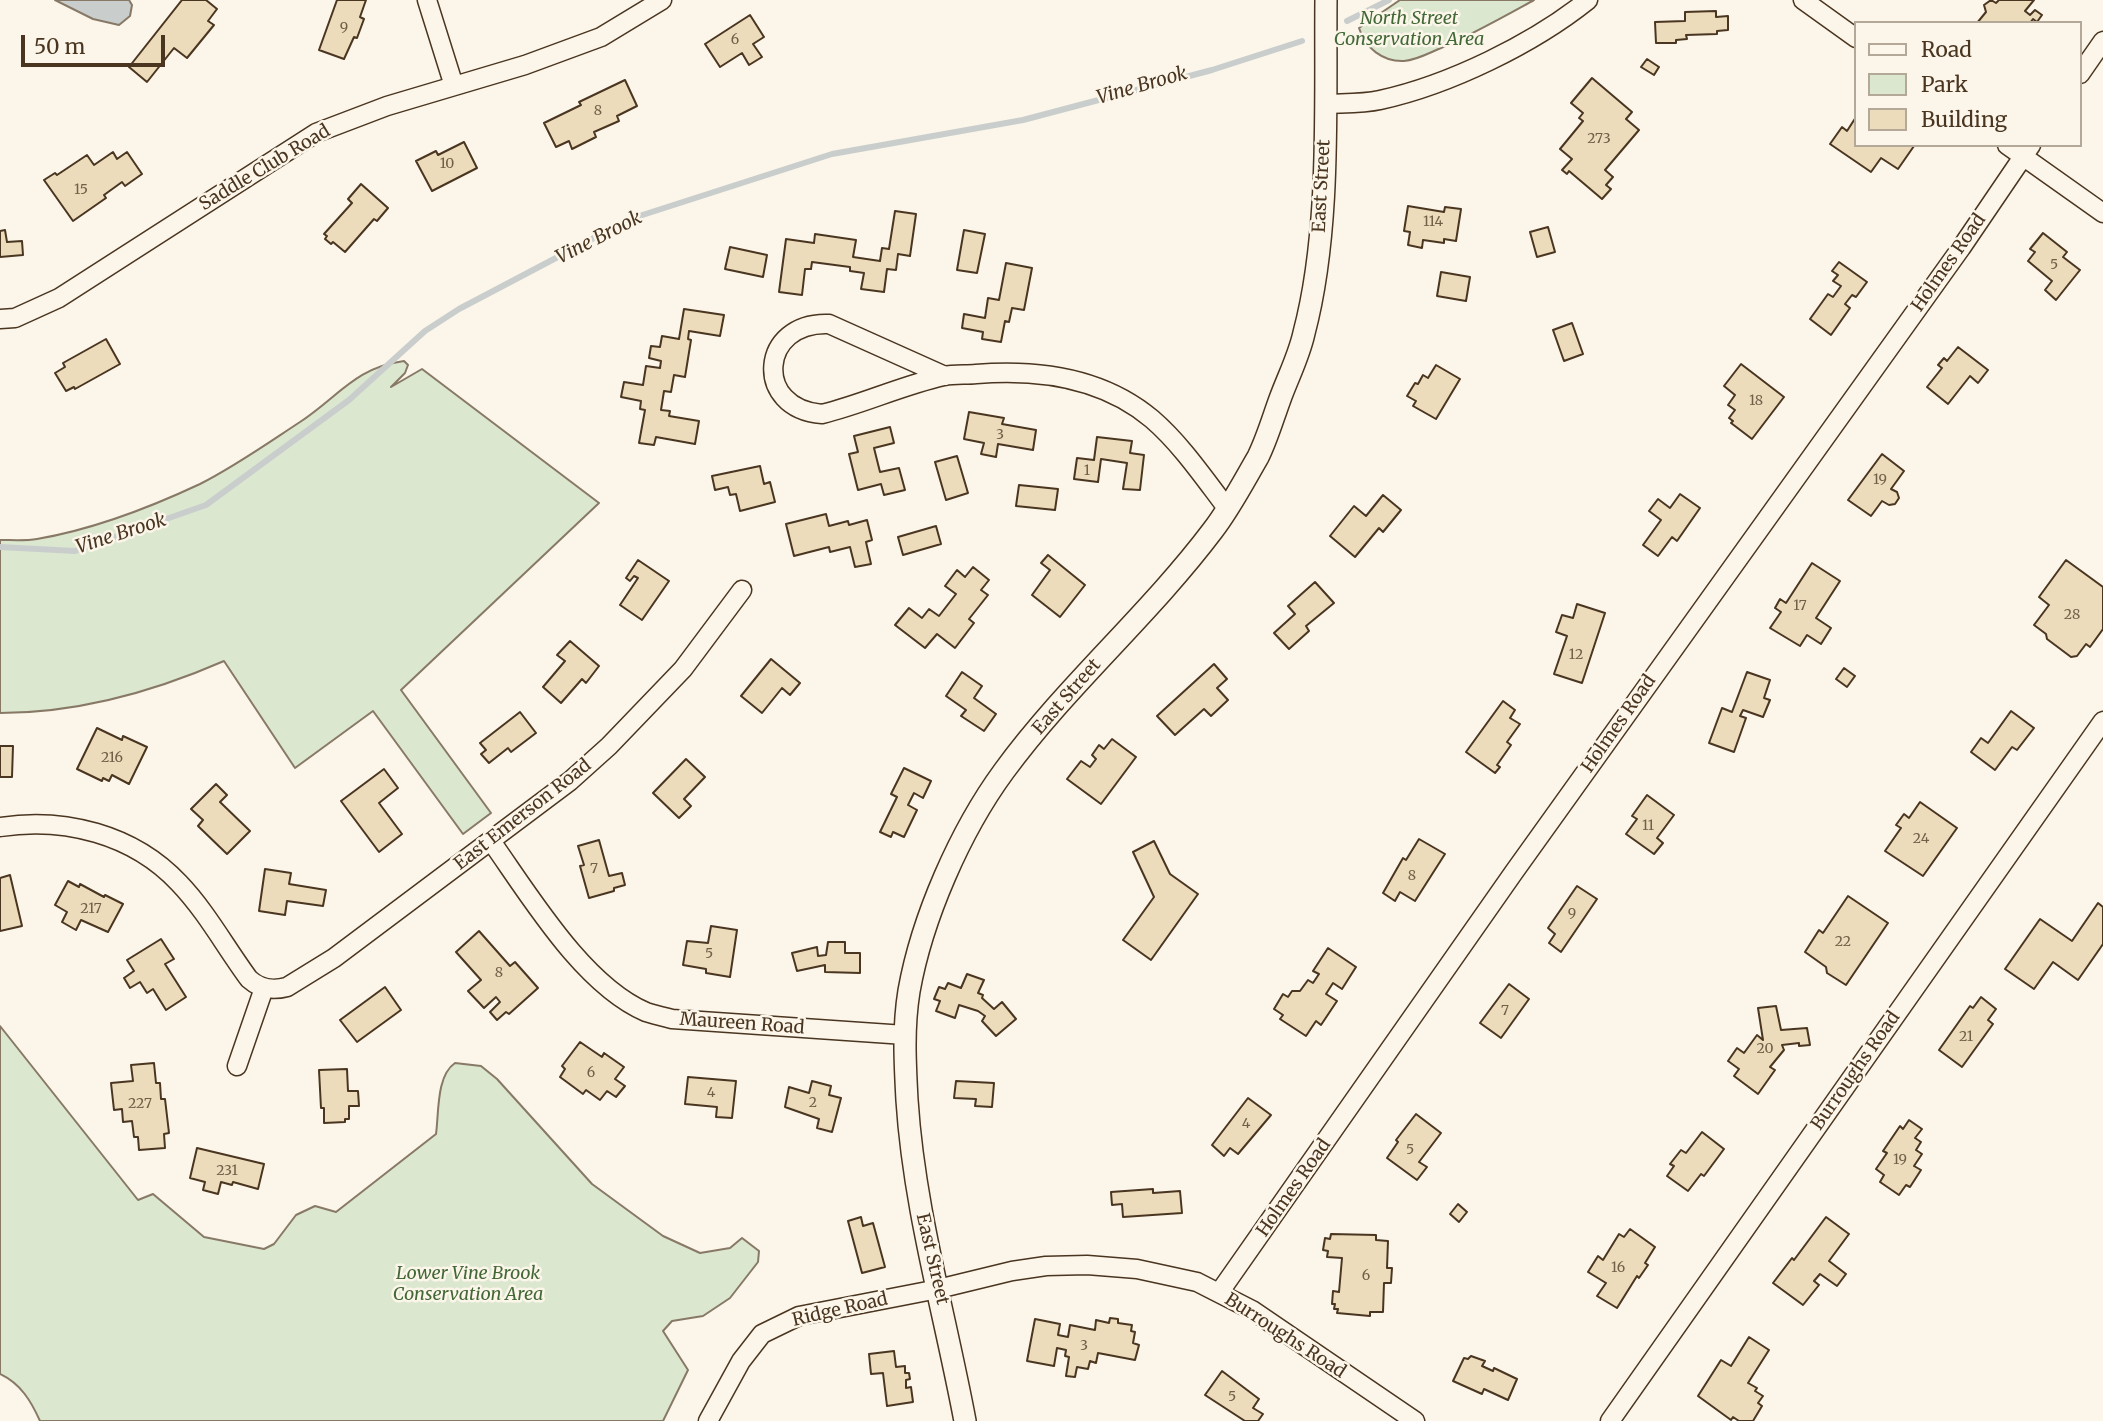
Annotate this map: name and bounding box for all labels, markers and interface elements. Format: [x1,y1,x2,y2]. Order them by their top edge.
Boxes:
park label: North Street Conservation Area [1334,8,1484,50]
house number: 9 [340,20,348,36]
scale bar [24,21,168,65]
legend [1854,21,2082,147]
house number: 6 [731,32,739,48]
text: 50 m [34,33,85,60]
text: Road [1921,36,1972,63]
water label: Vine Brook [1094,62,1190,110]
text: Park [1921,71,1968,98]
house number: 8 [594,103,602,119]
text: Building [1921,106,2007,133]
street label: Saddle Club Road [196,120,334,216]
house number: 273 [1587,131,1611,147]
street label: East Street [1309,139,1335,233]
house number: 10 [440,156,454,172]
house number: 15 [74,182,88,198]
water label: Vine Brook [552,207,646,269]
street label: Holmes Road [1907,210,1991,316]
house number: 114 [1423,214,1443,230]
house number: 5 [2050,257,2058,273]
house number: 18 [1749,393,1763,409]
house number: 3 [996,427,1004,443]
house number: 1 [1084,463,1090,479]
house number: 19 [1873,472,1887,488]
water label: Vine Brook [73,509,169,559]
house number: 17 [1793,598,1807,614]
house number: 28 [2064,607,2080,623]
house number: 12 [1569,647,1583,663]
street label: East Street [1028,655,1106,739]
street label: Holmes Road [1577,671,1661,777]
house number: 216 [101,750,123,766]
street label: East Emerson Road [450,755,596,875]
house number: 11 [1642,818,1654,834]
house number: 24 [1913,831,1929,847]
house number: 7 [590,861,598,877]
house number: 8 [1408,868,1416,884]
house number: 217 [80,901,102,917]
house number: 9 [1568,906,1576,922]
house number: 22 [1835,934,1851,950]
house number: 5 [705,946,713,962]
house number: 8 [495,965,503,981]
house number: 7 [1501,1003,1509,1019]
street label: Burroughs Road [1807,1008,1905,1134]
street label: Maureen Road [679,1009,805,1039]
house number: 21 [1959,1029,1973,1045]
house number: 20 [1756,1041,1774,1057]
house number: 6 [587,1065,595,1081]
house number: 4 [707,1085,715,1101]
house number: 2 [809,1095,817,1111]
house number: 227 [128,1096,152,1112]
house number: 4 [1242,1116,1250,1132]
street label: Holmes Road [1252,1135,1336,1241]
house number: 5 [1406,1142,1414,1158]
house number: 19 [1893,1152,1907,1168]
house number: 231 [216,1163,238,1179]
street label: East Street [911,1211,953,1307]
house number: 16 [1611,1260,1625,1276]
park label: Lower Vine Brook Conservation Area [393,1263,543,1306]
house number: 6 [1362,1268,1370,1284]
street label: Ridge Road [790,1289,890,1331]
street label: Burroughs Road [1220,1289,1350,1383]
house number: 3 [1080,1338,1088,1354]
house number: 5 [1228,1389,1236,1405]

